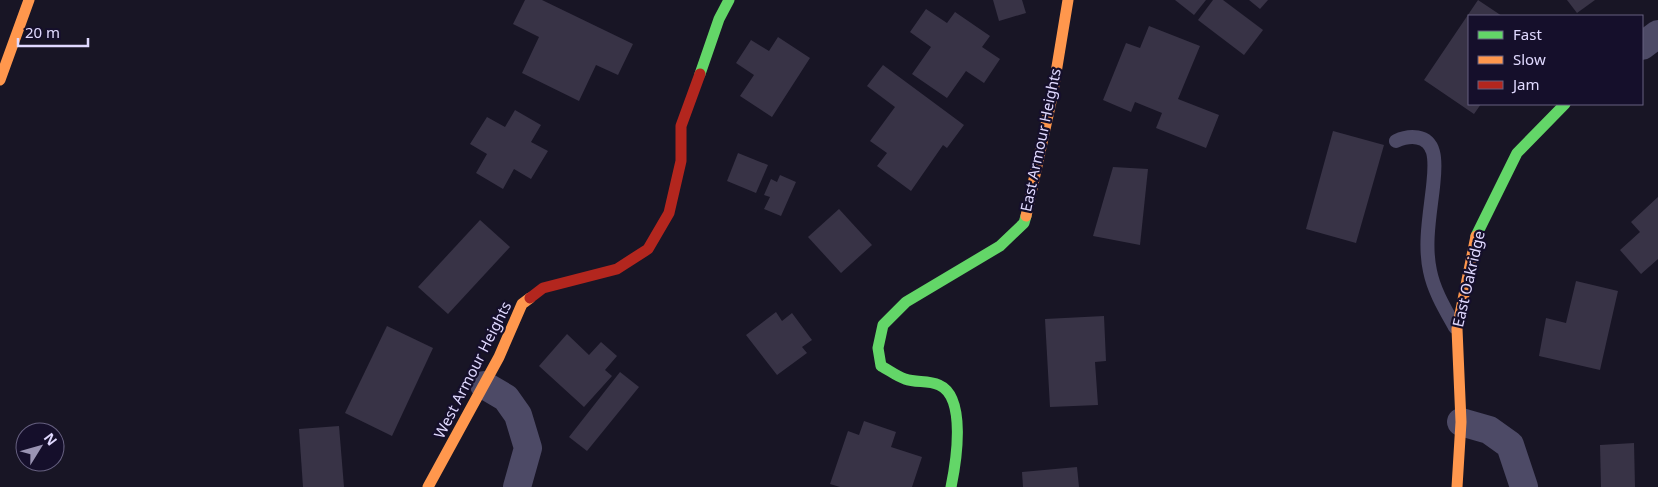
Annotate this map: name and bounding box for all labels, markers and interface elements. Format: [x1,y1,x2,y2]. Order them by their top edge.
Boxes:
scale bar [18,15,88,47]
legend [1468,15,1643,105]
text: 20 m [25,22,60,42]
text: Fast [1513,24,1542,44]
text: Slow [1513,49,1546,69]
street label: East Armour Heights [1015,66,1065,213]
text: Jam [1511,74,1540,94]
street label: East Oakridge [1447,229,1489,329]
street label: West Armour Heights [429,298,515,442]
north arrow [15,422,65,472]
text: N [40,429,62,449]

